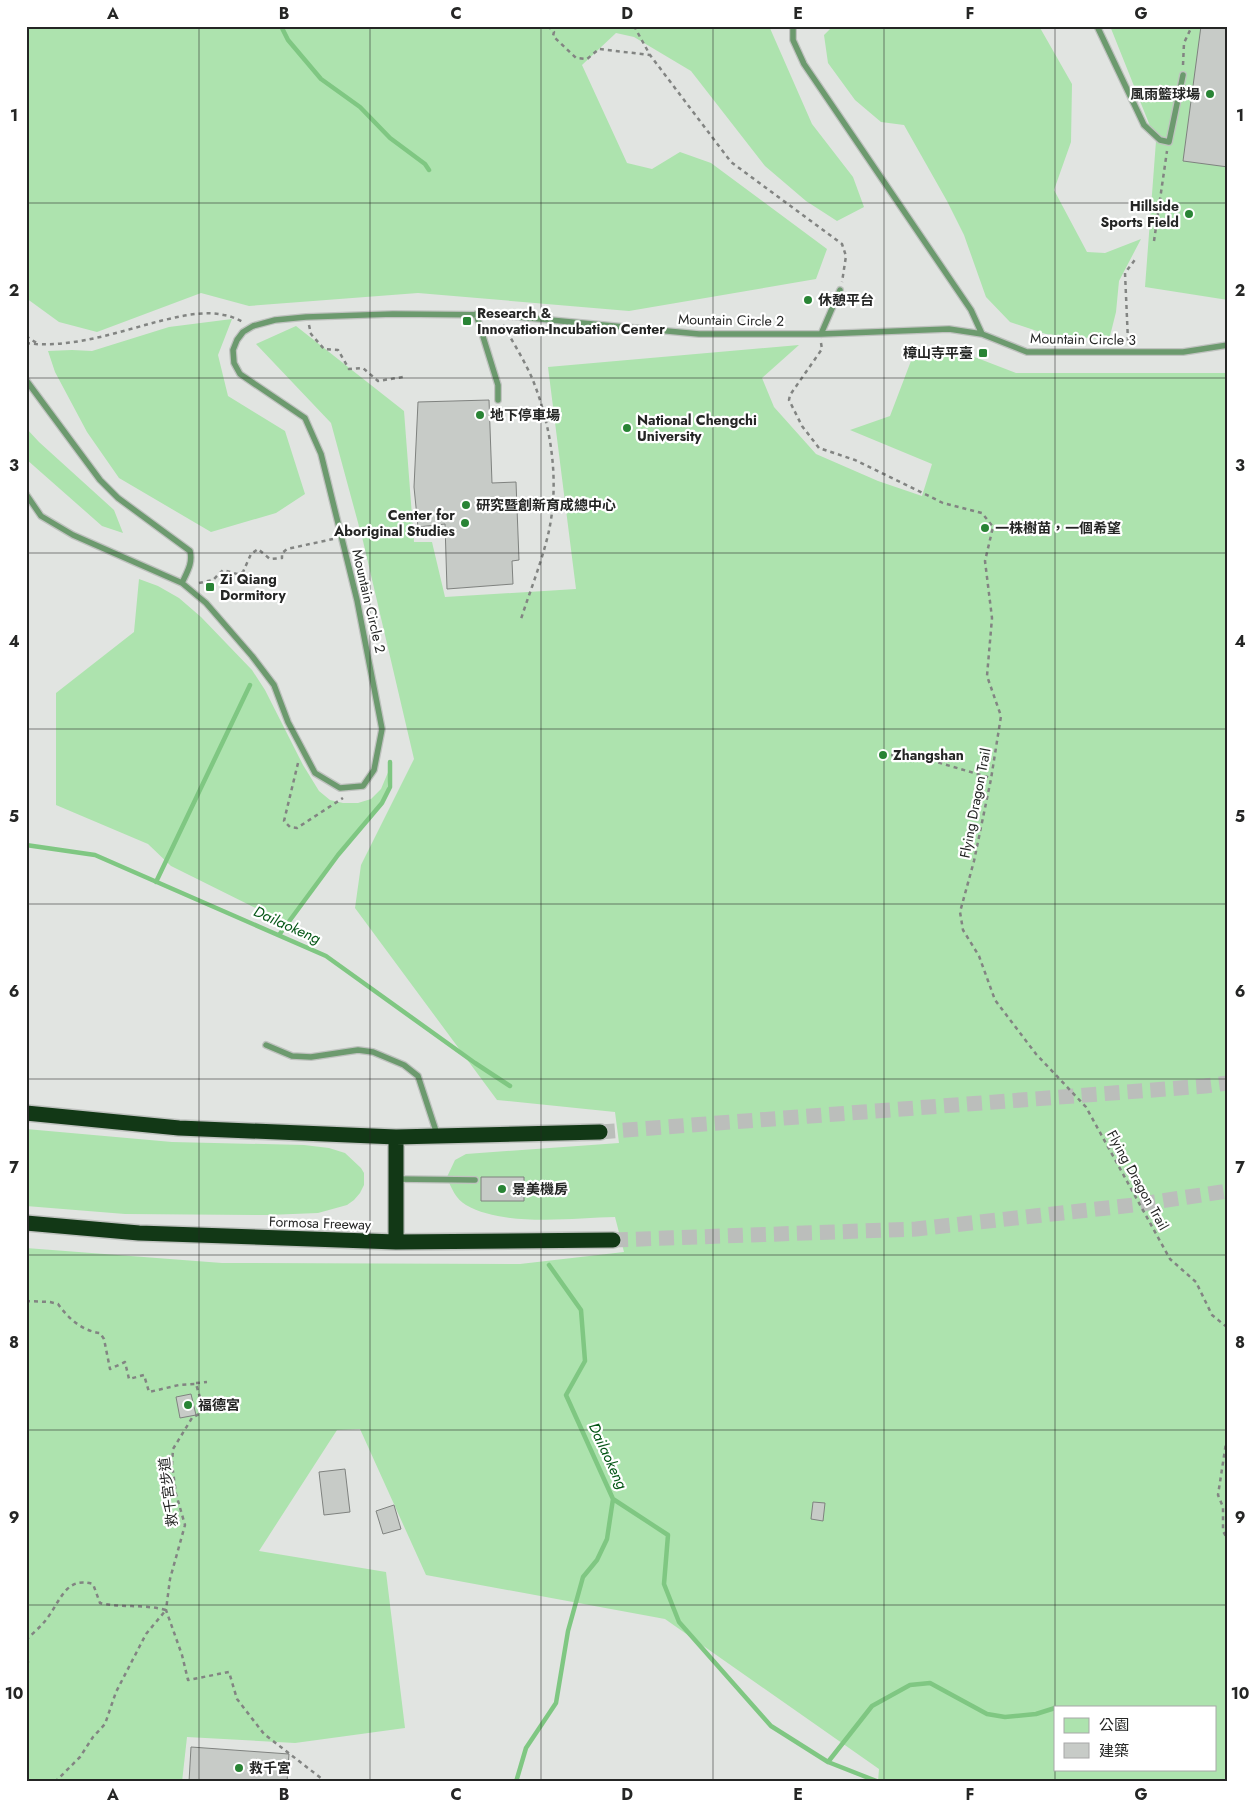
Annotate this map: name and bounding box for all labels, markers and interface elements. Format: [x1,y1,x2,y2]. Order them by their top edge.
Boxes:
text: A [106,2,119,25]
text: B [279,2,289,25]
text: C [450,2,462,25]
text: D [621,2,633,25]
text: E [793,2,803,25]
text: F [966,2,974,25]
text: G [1134,2,1148,25]
place label: 風雨籃球場 [1130,84,1200,104]
marker: 風雨籃球場 [1204,88,1216,100]
text: 1 [10,104,18,127]
text: 1 [1236,104,1244,127]
place label: Hillside Sports Field [1101,196,1179,232]
marker: Hillside Sports Field [1183,208,1195,220]
text: 2 [9,279,19,302]
text: 2 [1235,279,1245,302]
place label: 休憩平台 [818,290,874,310]
marker: 休憩平台 [802,294,814,306]
place label: Research & Innovation-Incubation Center [477,303,665,339]
street label: Mountain Circle 2 [678,309,784,331]
marker: Research & Innovation-Incubation Center [461,315,473,327]
street label: Mountain Circle 3 [1030,328,1136,350]
place label: 樟山寺平臺 [903,343,973,363]
marker: 樟山寺平臺 [977,347,989,359]
place label: 地下停車場 [490,405,560,425]
marker: 地下停車場 [474,409,486,421]
place label: National Chengchi University [637,410,757,446]
marker: National Chengchi University [621,422,633,434]
text: 3 [9,454,19,477]
text: 3 [1235,454,1245,477]
place label: 研究暨創新育成總中心 [476,495,616,515]
marker: 研究暨創新育成總中心 [460,499,472,511]
place label: Center for Aboriginal Studies [333,505,456,541]
marker: Center for Aboriginal Studies [459,517,471,529]
place label: 一株樹苗，一個希望 [995,518,1121,538]
marker: 一株樹苗，一個希望 [979,522,991,534]
street label: Mountain Circle 2 [347,547,391,655]
place label: Zi Qiang Dormitory [220,569,287,605]
marker: Zi Qiang Dormitory [204,581,216,593]
text: 4 [8,630,20,653]
text: 4 [1234,630,1246,653]
place label: Zhangshan [893,745,964,765]
street label: Flying Dragon Trail [955,746,995,860]
marker: Zhangshan [877,749,889,761]
text: 5 [9,805,19,828]
text: 5 [1235,805,1245,828]
water label: Dailaokeng [250,900,325,950]
text: 6 [9,980,19,1003]
text: 6 [1235,980,1245,1003]
street label: Flying Dragon Trail [1102,1126,1174,1234]
text: 7 [9,1156,19,1179]
text: 7 [1235,1156,1245,1179]
place label: 景美機房 [512,1179,568,1199]
marker: 景美機房 [496,1183,508,1195]
street label: Formosa Freeway [269,1211,372,1235]
text: 8 [9,1331,19,1354]
text: 8 [1235,1331,1245,1354]
place label: 福德宮 [198,1395,240,1415]
marker: 福德宮 [182,1399,194,1411]
water label: Dailaokeng [583,1419,633,1494]
street label: 救千宮步道 [154,1456,182,1528]
text: 9 [9,1506,19,1529]
text: 9 [1235,1506,1245,1529]
text: 10 [5,1682,23,1705]
text: 10 [1231,1682,1249,1705]
legend [1054,1706,1216,1770]
text: 公園 [1099,1714,1129,1736]
text: 建築 [1099,1740,1129,1762]
place label: 救千宮 [249,1758,291,1778]
marker: 救千宮 [233,1762,245,1774]
text: A [106,1783,119,1806]
text: B [279,1783,289,1806]
text: C [450,1783,462,1806]
text: D [621,1783,633,1806]
text: E [793,1783,803,1806]
text: F [966,1783,974,1806]
text: G [1134,1783,1148,1806]

